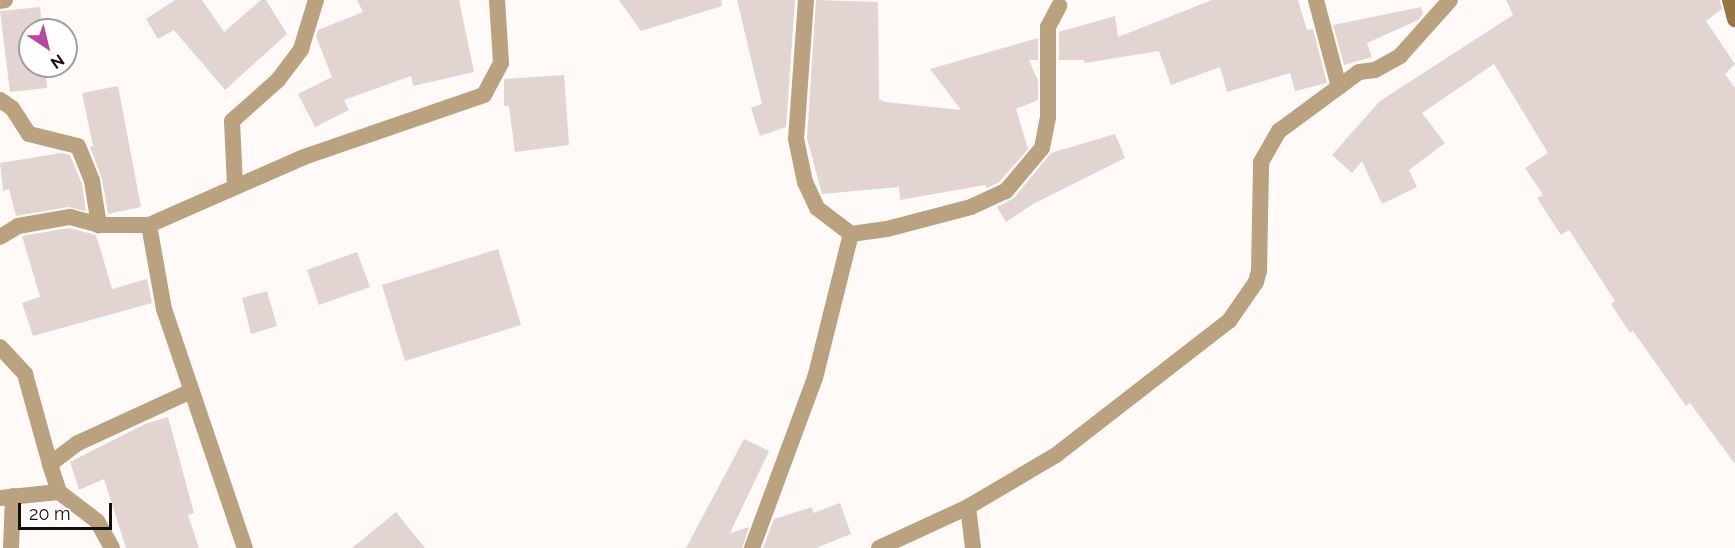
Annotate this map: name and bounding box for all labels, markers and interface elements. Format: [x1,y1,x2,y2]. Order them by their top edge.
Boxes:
north arrow [18,18,78,78]
text: N [47,50,68,73]
scale bar [21,491,116,529]
text: 20 m [29,503,71,524]

